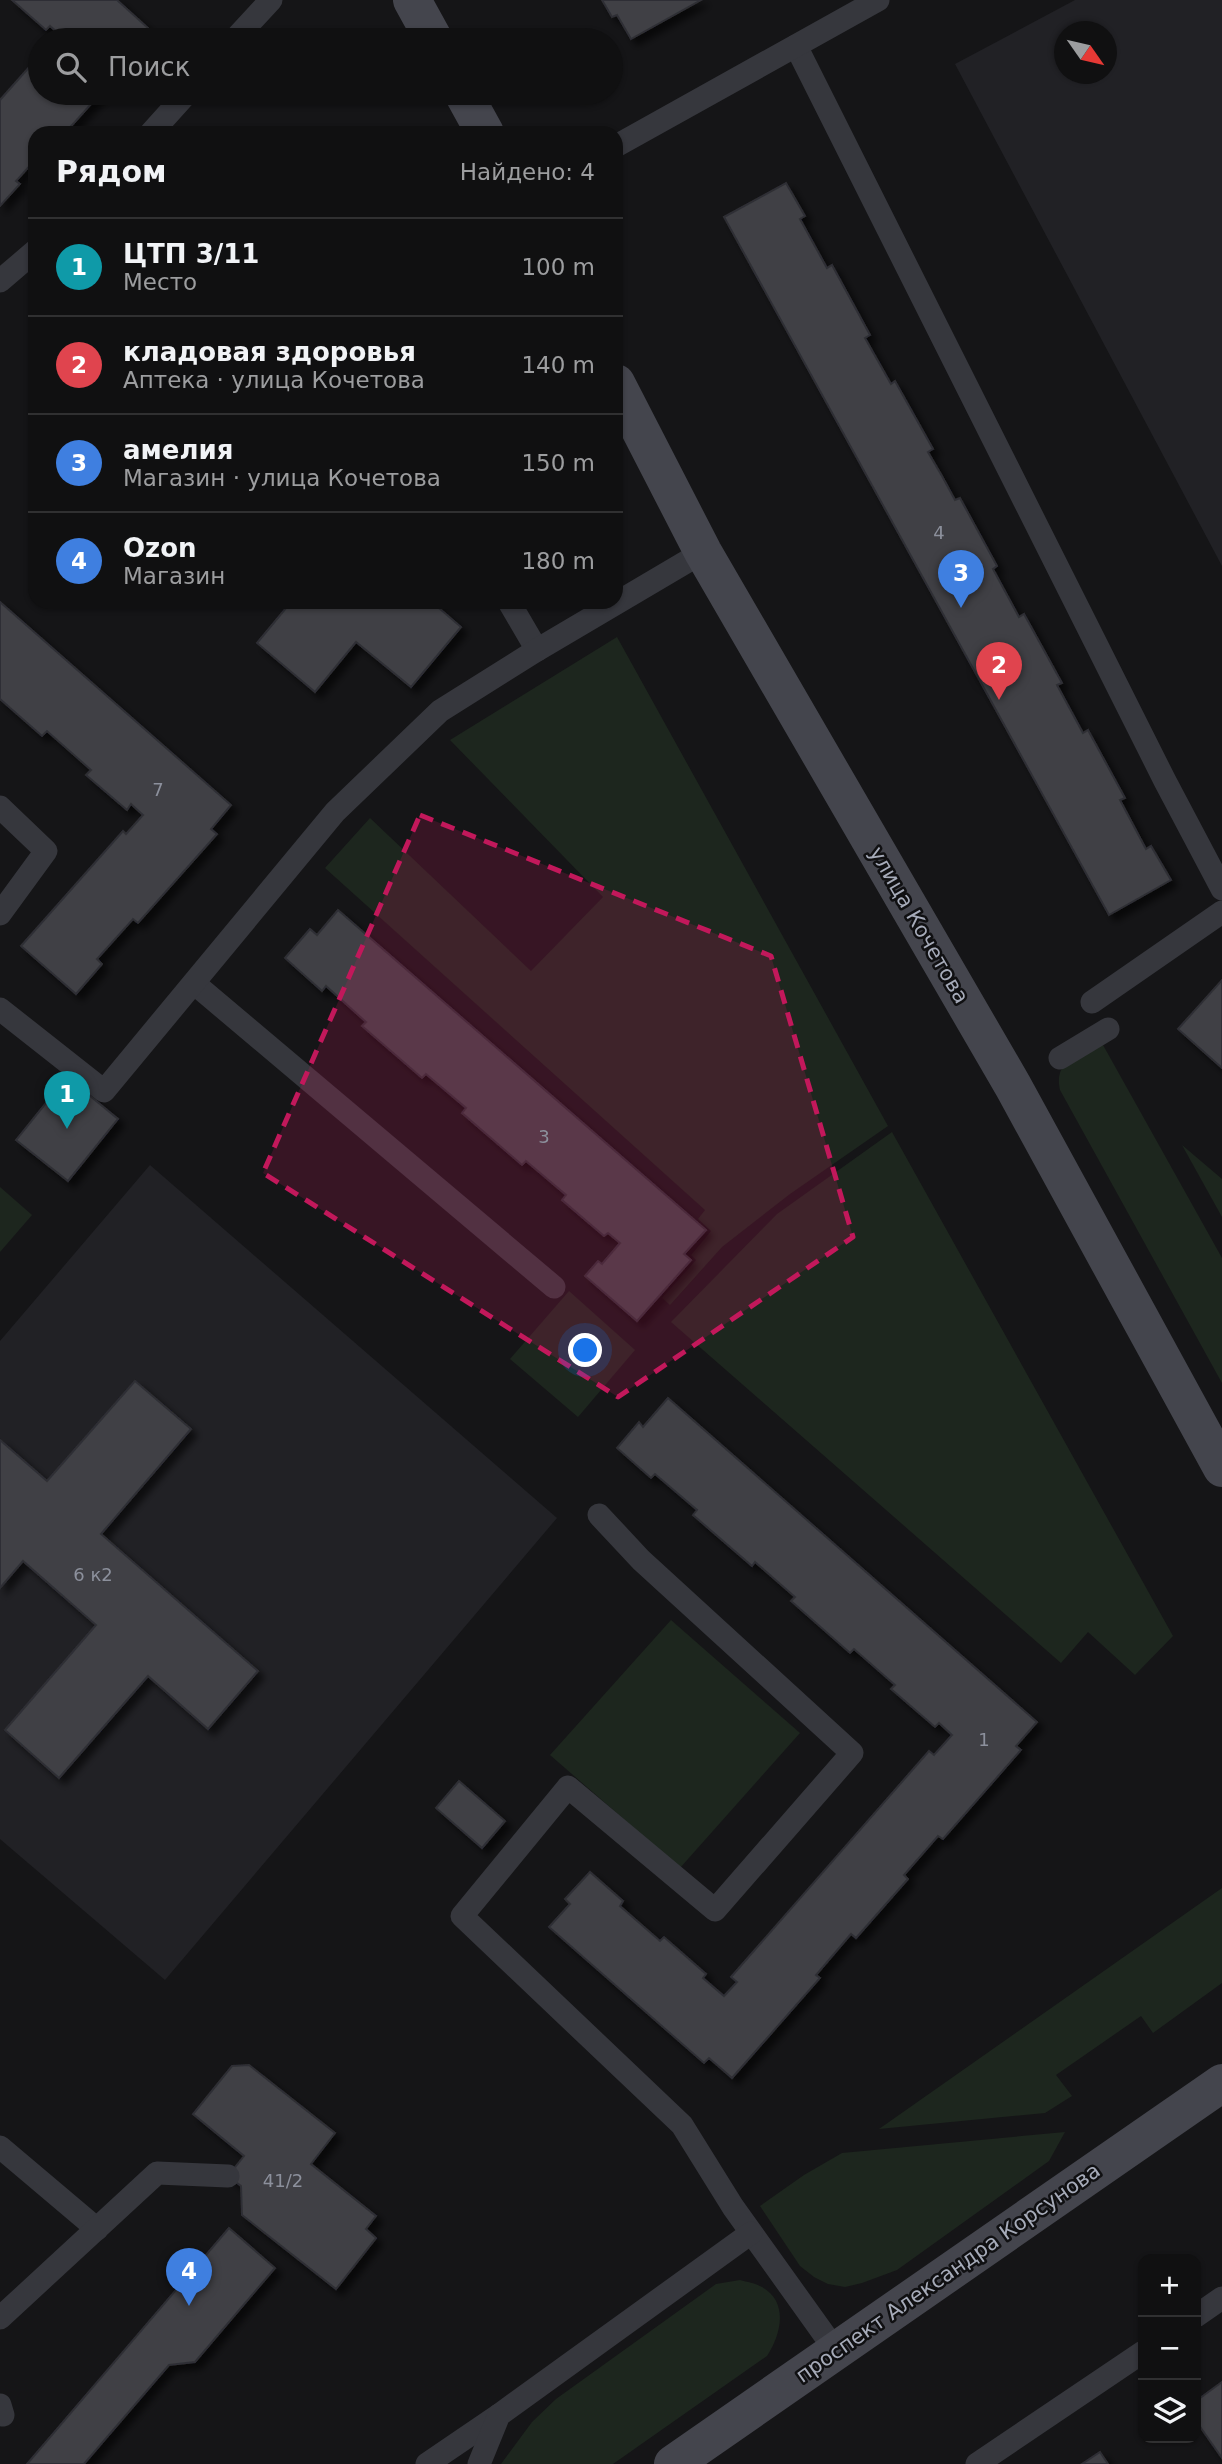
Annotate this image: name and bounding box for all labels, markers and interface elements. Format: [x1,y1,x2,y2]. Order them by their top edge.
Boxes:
north arrow [1054,21,1117,84]
search box [28,28,623,105]
icon: search [52,48,90,86]
text: Поиск [108,52,190,82]
text: Рядом [56,154,167,189]
text: Найдено: 4 [460,159,595,185]
text: ЦТП 3/11 [123,239,259,269]
text: 1 [71,254,87,280]
text: 100 m [521,254,595,280]
text: Место [123,269,197,295]
text: кладовая здоровья [123,337,416,367]
text: 2 [71,352,87,378]
text: 140 m [521,352,595,378]
text: Аптека · улица Кочетова [123,367,425,393]
text: амелия [123,435,233,465]
text: 3 [71,450,87,476]
text: 150 m [521,450,595,476]
text: Магазин · улица Кочетова [123,465,441,491]
house number: 4 [933,522,945,543]
text: Ozon [123,533,197,563]
text: 4 [71,548,87,574]
text: 180 m [521,548,595,574]
pin: 3 [938,550,984,608]
text: Магазин [123,563,225,589]
pin: 2 [976,642,1022,700]
house number: 7 [152,779,164,800]
street label: улица Кочетова [864,842,974,1008]
pin: 1 [44,1071,90,1129]
house number: 3 [538,1126,550,1147]
your location [568,1333,602,1367]
house number: 6 к2 [73,1564,113,1585]
house number: 1 [978,1729,990,1750]
street label: проспект Александра Корсунова [791,2158,1105,2388]
house number: 41/2 [263,2170,303,2191]
pin: 4 [166,2248,212,2306]
map controls [1138,2254,1201,2443]
button: + [1138,2254,1201,2317]
button: − [1138,2317,1201,2380]
button: layers [1138,2380,1201,2443]

